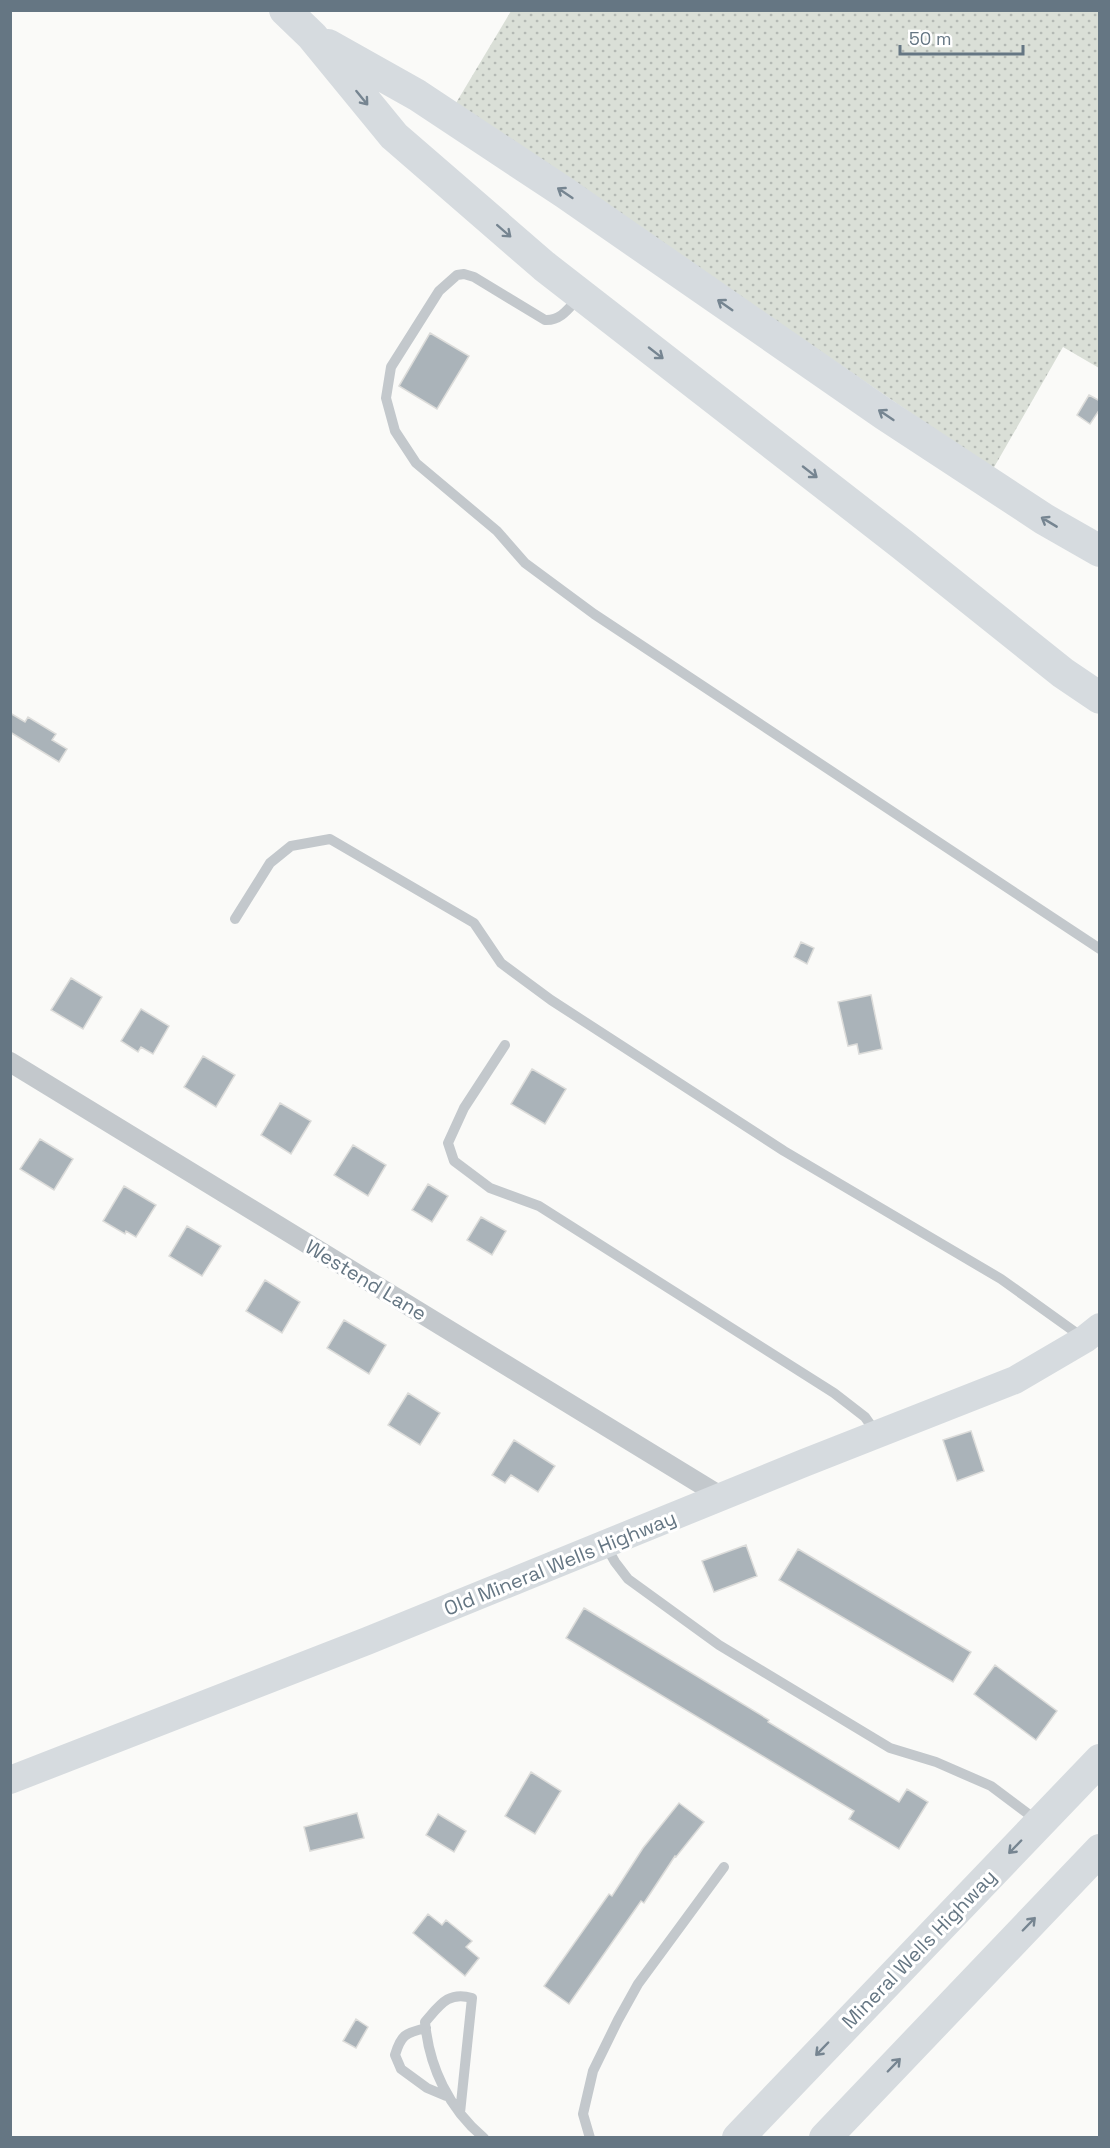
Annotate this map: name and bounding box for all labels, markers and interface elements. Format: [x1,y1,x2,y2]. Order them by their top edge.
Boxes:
scale bar [900,18,1023,56]
text: 50 m [909,27,951,50]
one-way arrow [355,89,368,105]
one-way arrow [557,187,574,199]
one-way arrow [496,224,511,238]
one-way arrow [717,299,733,311]
one-way arrow [647,346,663,359]
one-way arrow [878,409,894,421]
one-way arrow [802,466,818,479]
one-way arrow [1041,515,1058,527]
street label: Westend Lane [301,1234,431,1326]
street label: Old Mineral Wells Highway [440,1504,680,1622]
one-way arrow [1008,1840,1023,1855]
street label: Mineral Wells Highway [836,1864,1002,2034]
one-way arrow [1022,1916,1036,1931]
one-way arrow [816,2041,830,2056]
one-way arrow [887,2057,902,2072]

